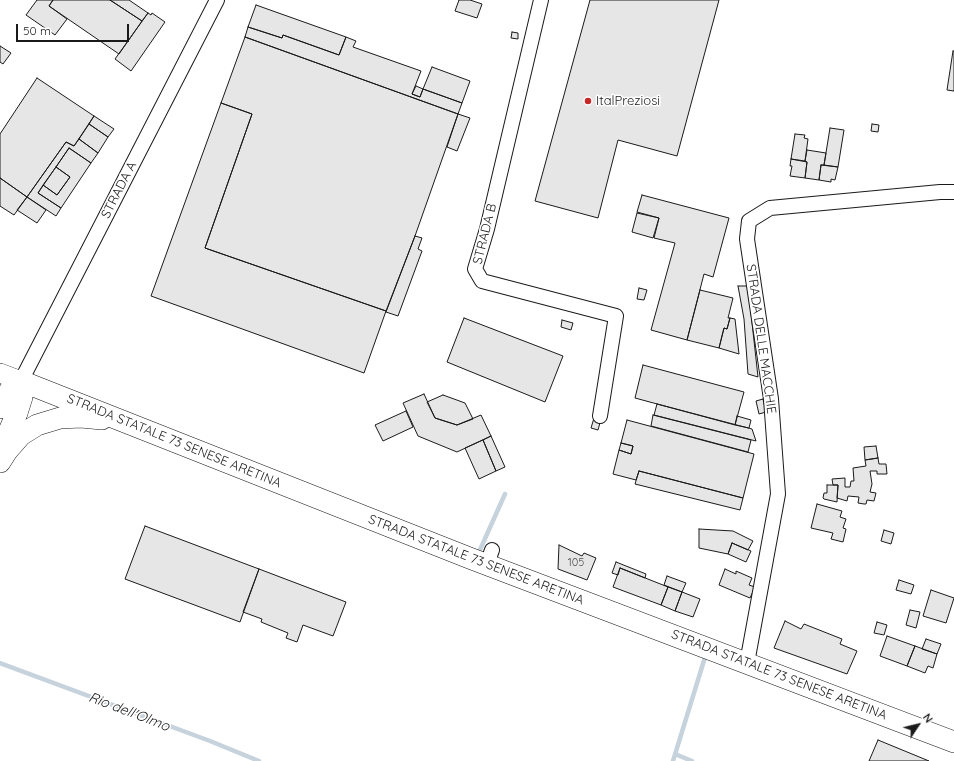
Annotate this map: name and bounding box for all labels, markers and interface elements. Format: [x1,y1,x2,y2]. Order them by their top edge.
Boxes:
scale bar [18,16,131,42]
text: 50 m [23,23,51,38]
place label: ItalPreziosi [596,93,660,109]
marker: ItalPreziosi [583,96,593,106]
street label: STRADA A [98,159,140,221]
street label: STRADA B [470,202,500,266]
street label: STRADA DELLE MACCHIE [743,263,779,415]
street label: STRADA STATALE 73 SENESE ARETINA [65,391,283,491]
street label: STRADA STATALE 73 SENESE ARETINA [366,512,586,608]
house number: 105 [568,556,584,570]
street label: STRADA STATALE 73 SENESE ARETINA [669,627,889,723]
water label: Rio dell'Olmo [86,689,172,735]
north arrow [898,705,938,745]
text: N [920,711,936,725]

